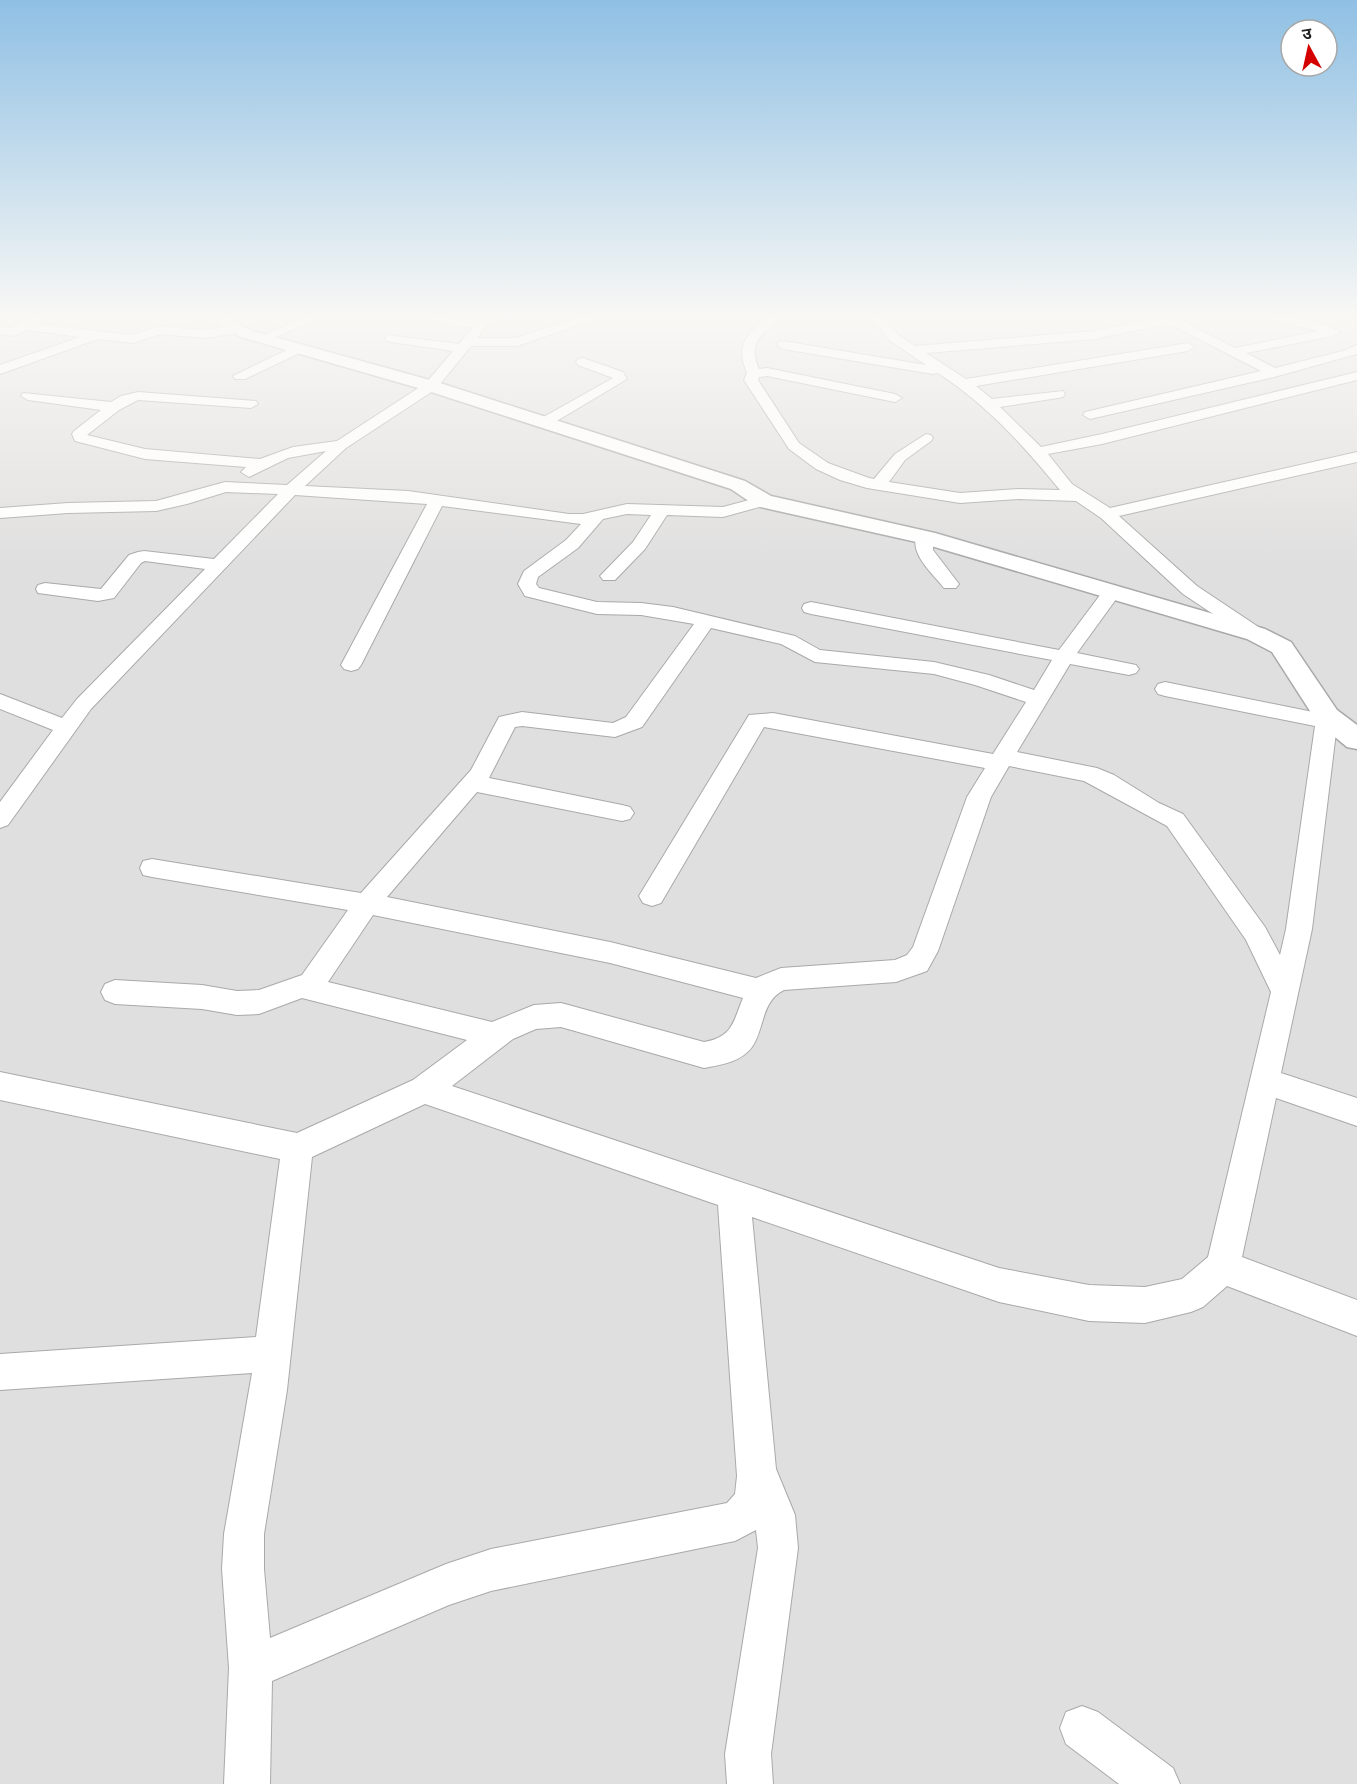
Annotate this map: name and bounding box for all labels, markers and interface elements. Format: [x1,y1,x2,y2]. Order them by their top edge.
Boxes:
north arrow [1279,18,1339,78]
text: उ [1301,23,1314,44]

